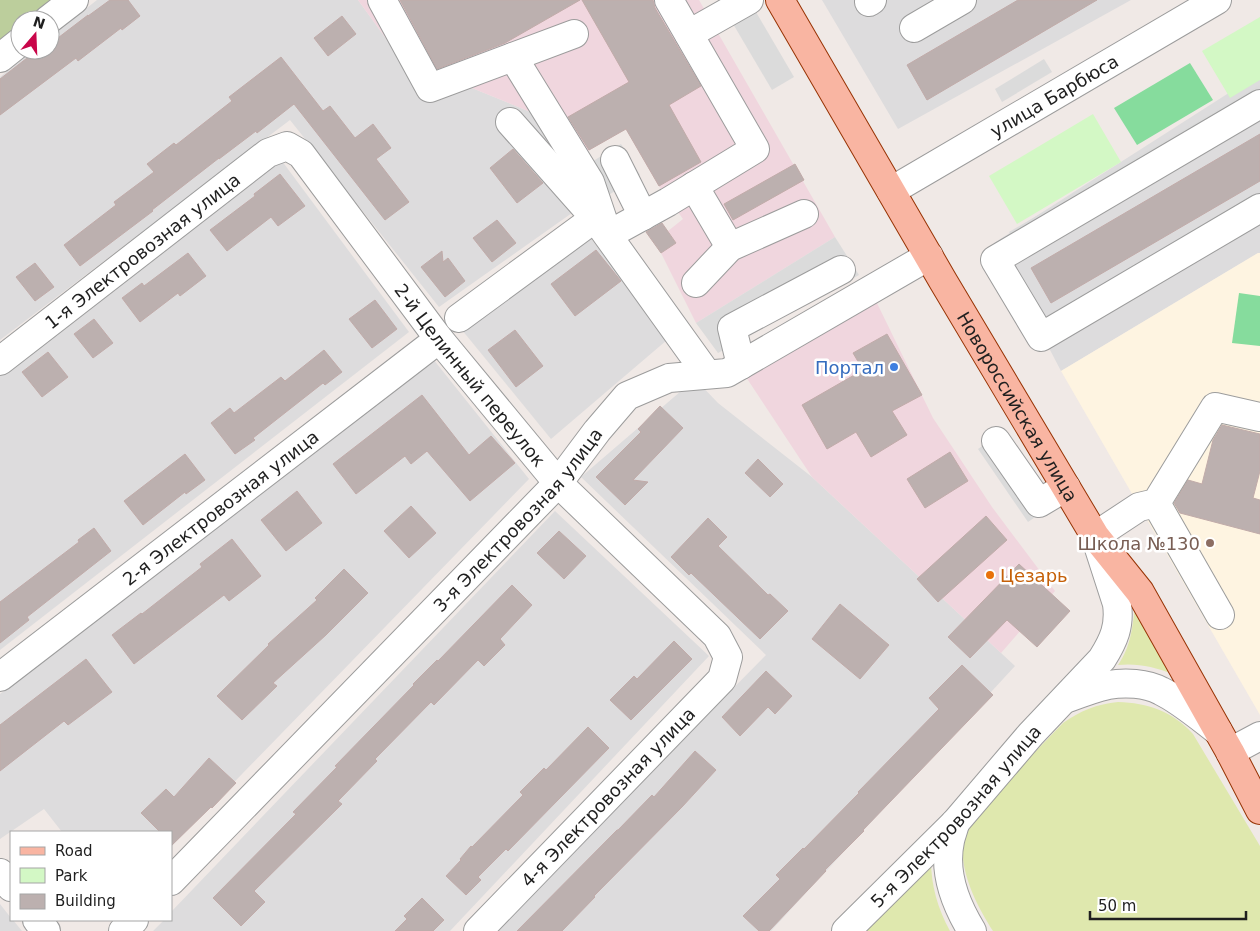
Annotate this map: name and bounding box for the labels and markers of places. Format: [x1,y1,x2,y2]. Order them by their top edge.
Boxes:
place label: Портал [815,357,884,378]
marker: Портал [888,361,900,373]
place label: Школа №130 [1078,533,1200,554]
marker: Школа №130 [1204,537,1216,549]
place label: Цезарь [1000,565,1068,586]
marker: Цезарь [984,569,996,581]

